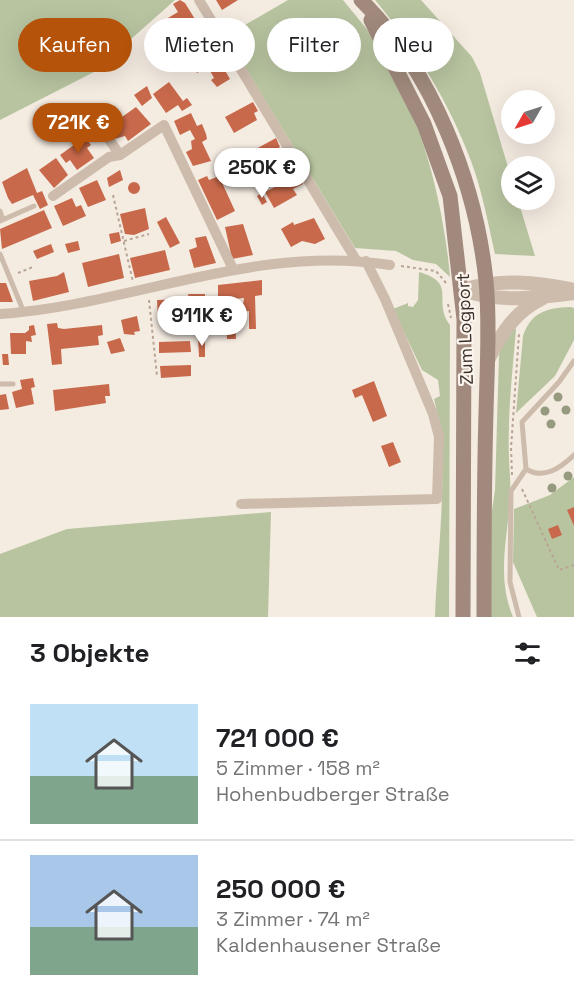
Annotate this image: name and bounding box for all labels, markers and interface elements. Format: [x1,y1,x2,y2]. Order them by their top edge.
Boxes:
chip: Kaufen [18,18,132,72]
chip: Mieten [144,18,255,72]
chip: Filter [267,18,361,72]
chip: Neu [373,18,454,72]
north arrow [501,90,555,144]
map controls [501,90,555,210]
pin: 721K € [29,103,127,154]
text: 721K € [46,109,110,135]
pin: 250K € [213,148,311,199]
text: 250K € [228,154,296,180]
button: layers [501,156,555,210]
street label: Zum Logport [451,273,478,385]
pin: 911K € [153,296,251,347]
text: 911K € [171,302,233,328]
text: 3 Objekte [30,636,150,670]
icon: filters [511,637,544,670]
text: 721 000 € [216,721,339,755]
icon: home [78,728,150,800]
text: 5 Zimmer · 158 m² [216,755,380,781]
text: Hohenbudberger Straße [216,781,450,807]
text: 250 000 € [216,872,345,906]
icon: home [78,879,150,951]
text: 3 Zimmer · 74 m² [216,906,370,932]
text: Kaldenhausener Straße [216,932,441,958]

